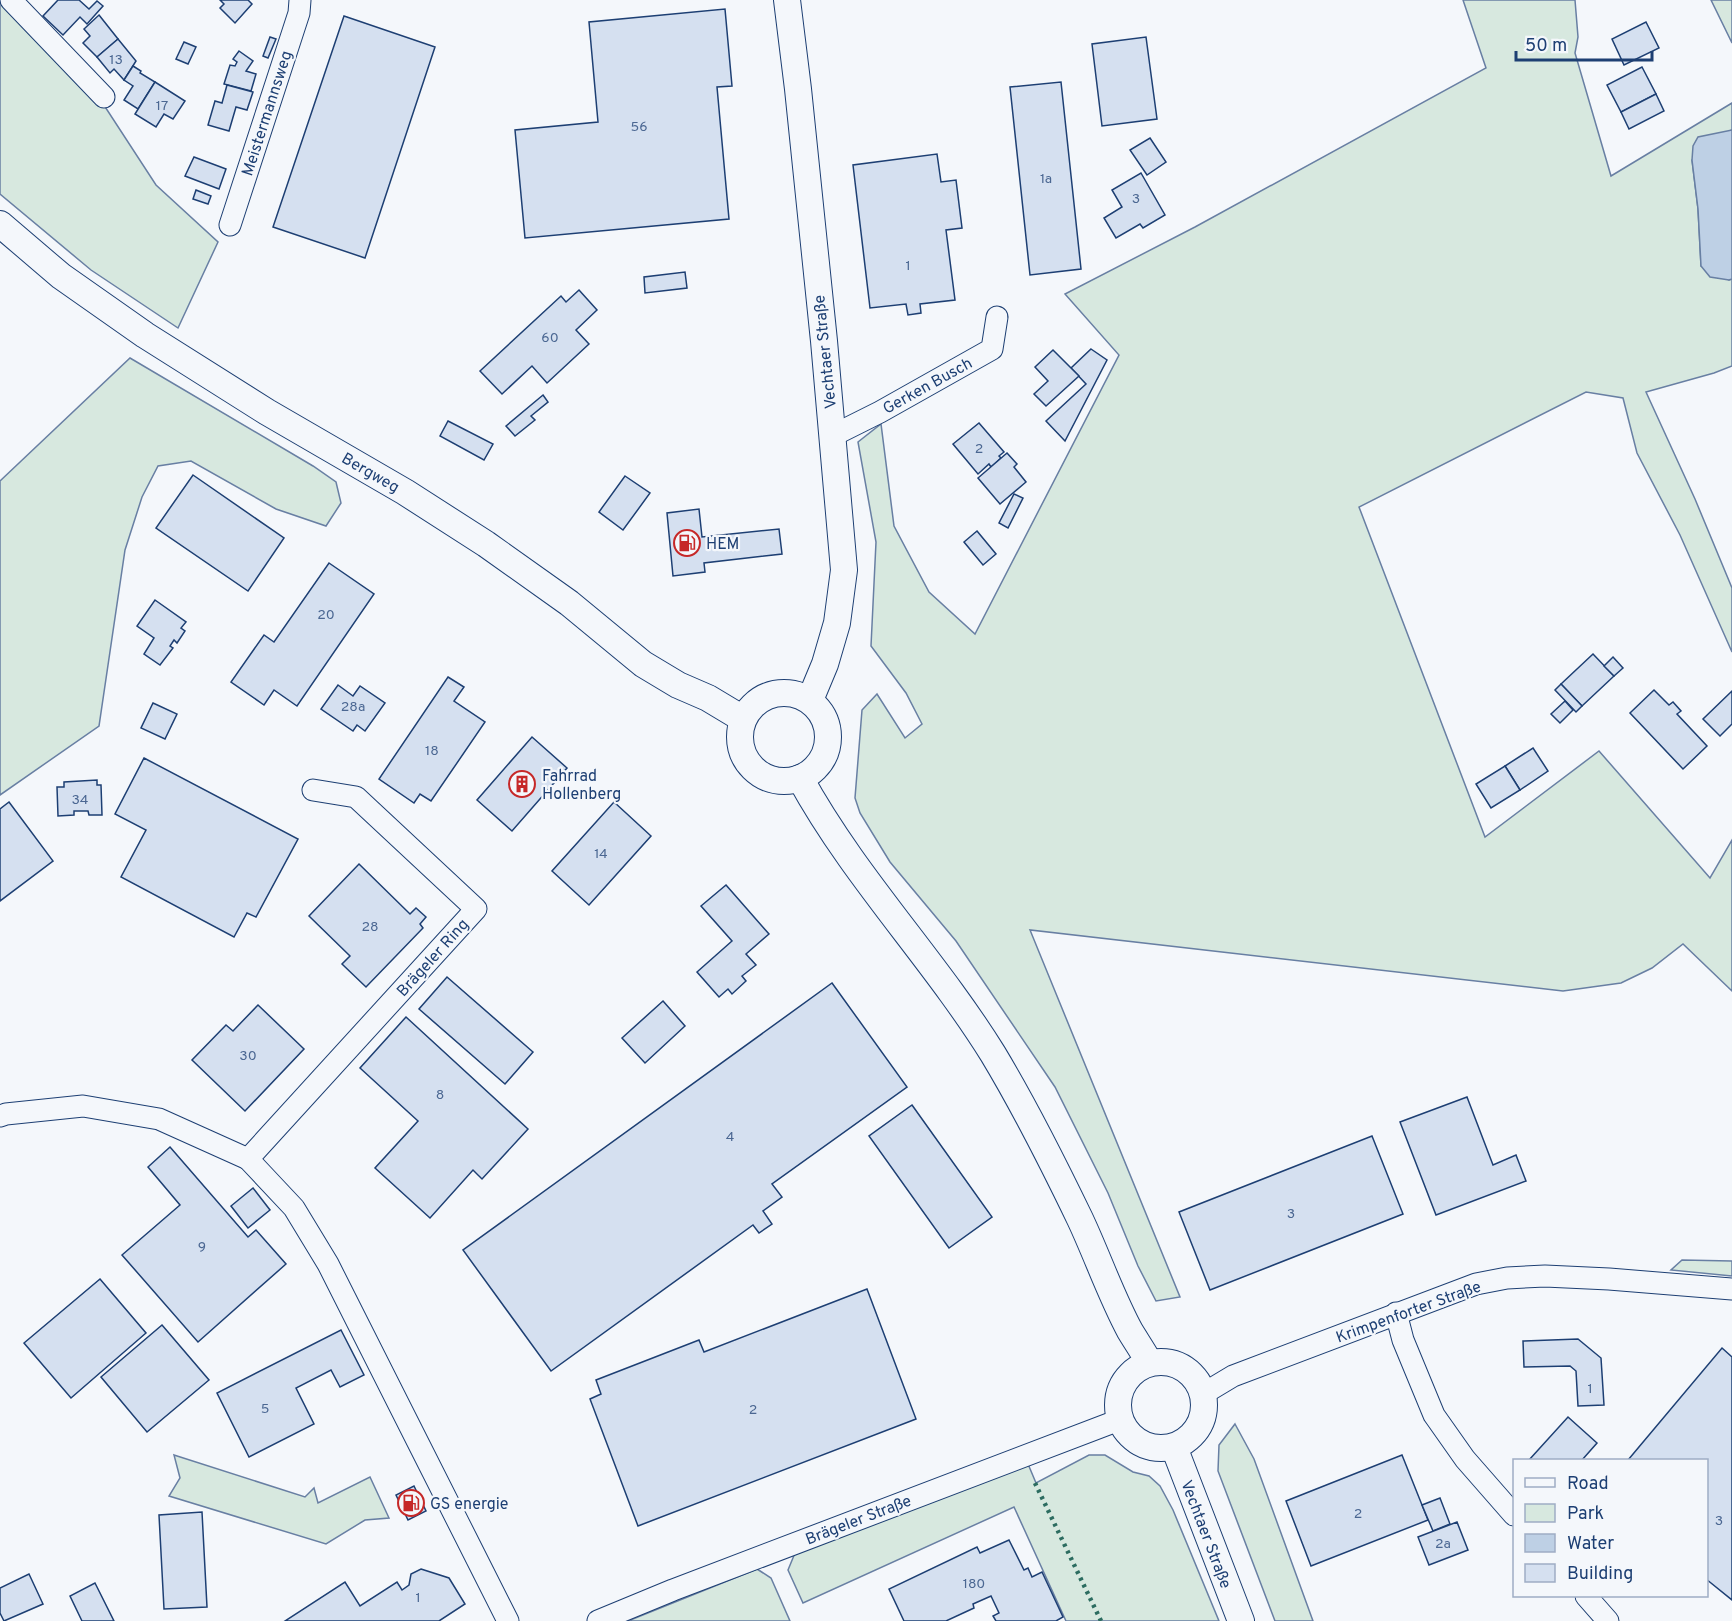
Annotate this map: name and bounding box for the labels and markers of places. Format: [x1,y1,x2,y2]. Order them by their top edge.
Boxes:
fuel station icon: HEM [672,528,702,558]
place label: HEM [706,535,739,555]
place label: Fahrrad Hollenberg [542,767,621,805]
building icon: Fahrrad Hollenberg [507,769,537,799]
fuel station icon: GS energie [396,1488,426,1518]
place label: GS energie [430,1495,508,1515]

